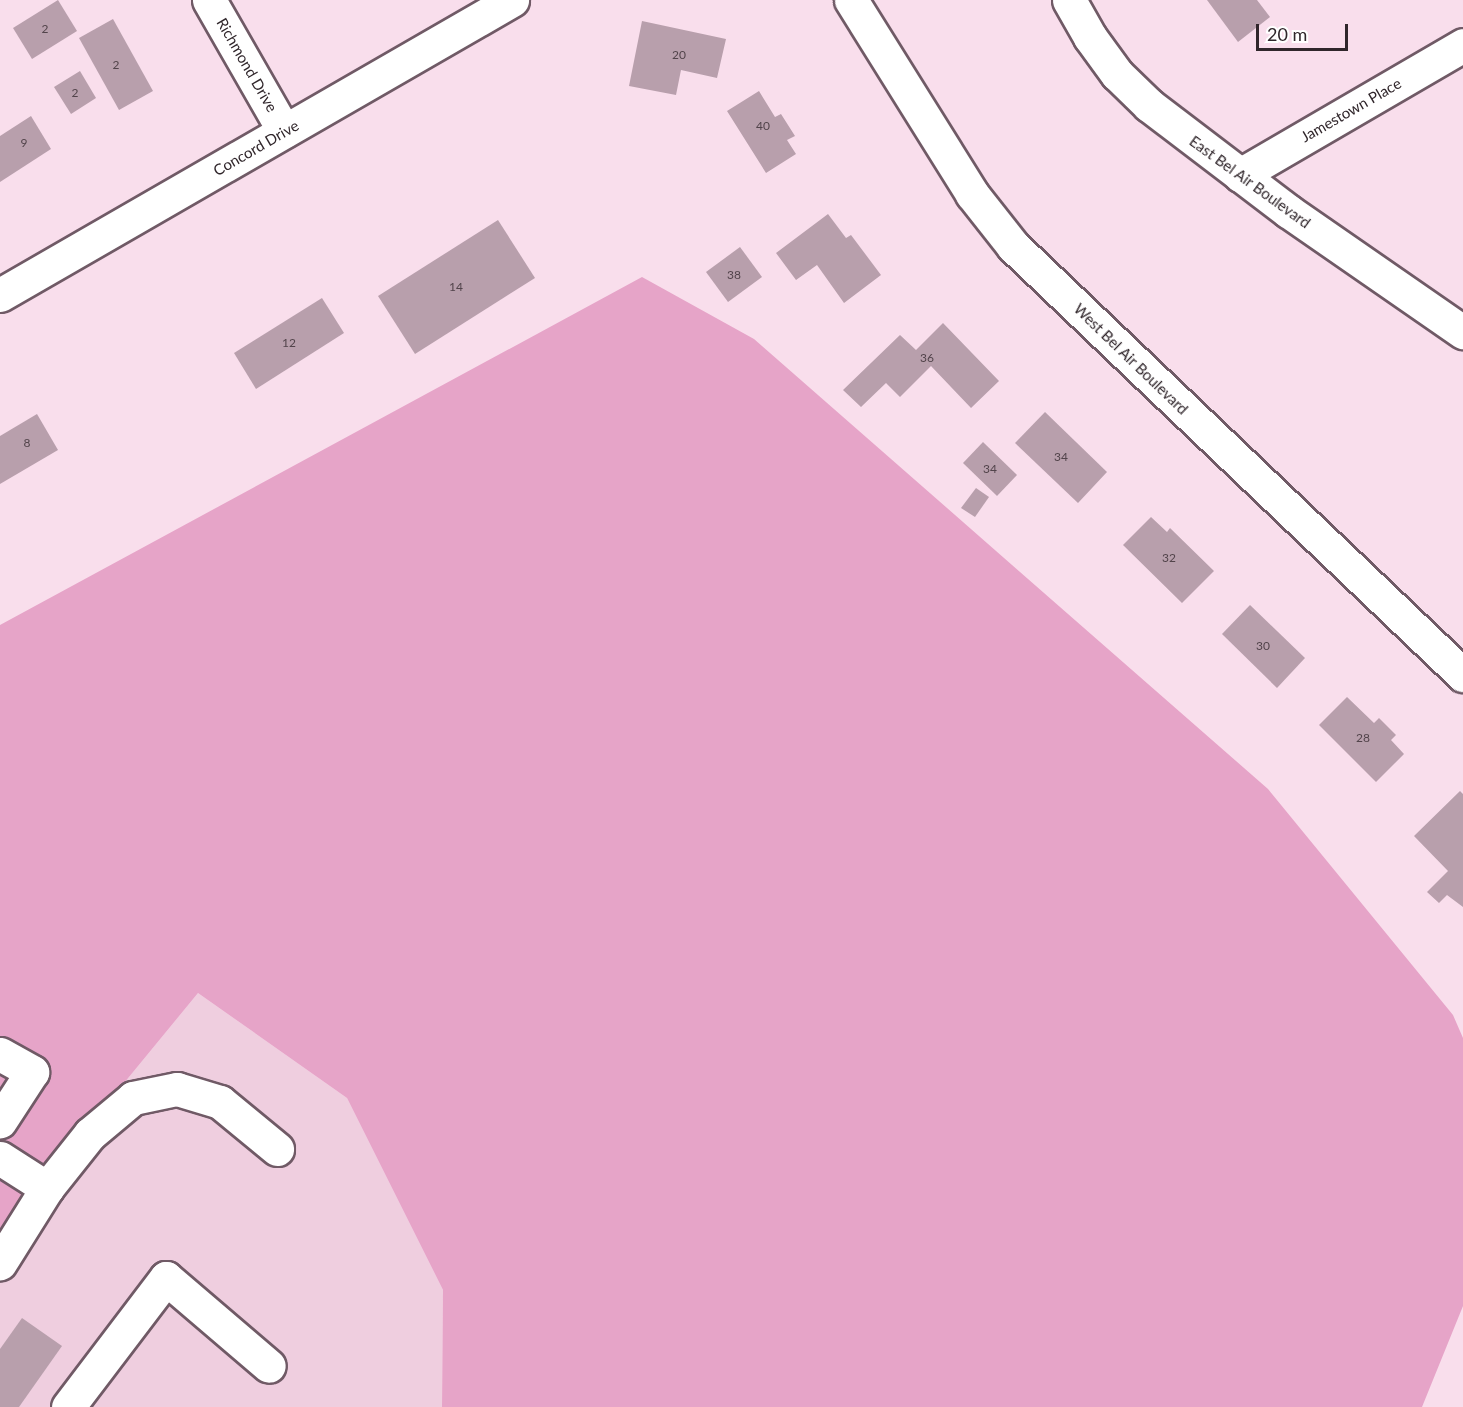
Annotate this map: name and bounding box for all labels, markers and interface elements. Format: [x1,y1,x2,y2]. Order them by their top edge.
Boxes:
scale bar [1259,12,1350,50]
street label: Richmond Drive [213,15,281,115]
house number: 2 [42,22,48,36]
text: 20 m [1267,23,1307,45]
house number: 20 [672,48,686,62]
house number: 2 [113,58,119,72]
street label: Jamestown Place [1298,74,1404,146]
house number: 2 [72,86,78,100]
street label: Concord Drive [210,116,302,180]
house number: 40 [756,119,770,133]
street label: East Bel Air Boulevard [1186,132,1314,232]
house number: 9 [21,136,27,150]
house number: 38 [727,268,741,282]
house number: 14 [449,280,463,294]
street label: West Bel Air Boulevard [1070,300,1192,418]
house number: 12 [282,336,296,350]
house number: 36 [920,351,934,365]
house number: 8 [24,436,30,450]
house number: 34 [1054,450,1068,464]
house number: 34 [983,462,997,476]
house number: 32 [1162,551,1176,565]
house number: 30 [1256,639,1270,653]
house number: 28 [1356,731,1370,745]

